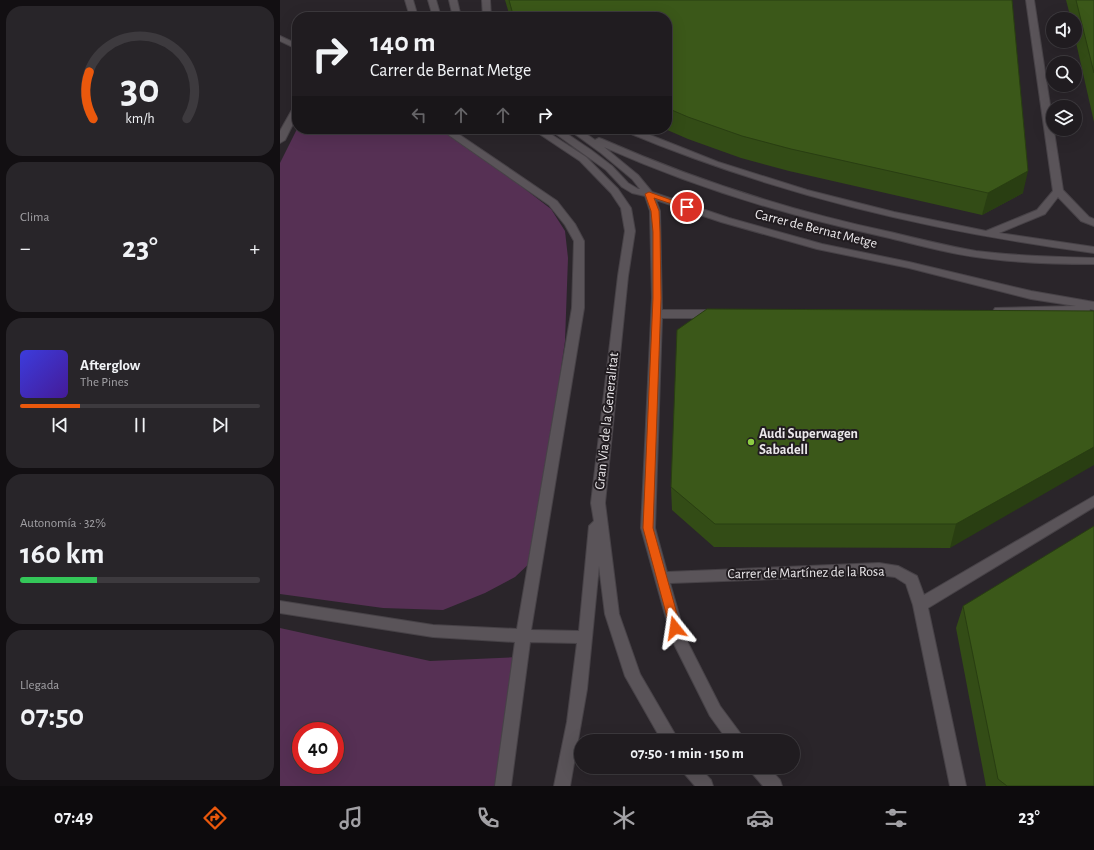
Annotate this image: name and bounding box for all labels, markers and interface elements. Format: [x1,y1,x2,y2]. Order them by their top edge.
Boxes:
map controls [1046,12,1082,136]
button: sound [1046,12,1082,48]
icon: right [304,28,356,80]
text: 140 m [370,29,436,57]
button: search [1046,56,1082,92]
text: Carrer de Bernat Metge [370,62,531,80]
text: 30 [120,69,160,110]
button: layers [1046,100,1082,136]
icon: left [408,104,430,126]
icon: ahead [450,104,472,126]
icon: ahead [492,104,514,126]
icon: right [534,104,556,126]
text: km/h [125,112,155,126]
pin [670,190,704,224]
icon: arrive [676,196,698,218]
street label: Carrer de Bernat Metge [753,207,879,251]
text: Clima [20,211,50,224]
text: 23° [122,233,158,263]
text: − [20,237,31,259]
text: + [249,237,260,259]
street label: Gran Via de la Generalitat [593,351,621,490]
text: Afterglow [80,358,140,373]
text: The Pines [80,376,129,389]
icon: previous [49,414,71,436]
icon: pause [129,414,151,436]
icon: next [209,414,231,436]
place label: Audi Superwagen Sabadell [759,427,858,457]
marker: Audi Superwagen Sabadell [746,437,756,447]
text: Autonomía · 32% [20,517,106,530]
text: 160 km [20,539,105,569]
street label: Carrer de Martínez de la Rosa [727,565,885,581]
position arrow [654,607,696,649]
text: Llegada [20,679,59,692]
text: 07:50 [20,701,84,731]
speed limit sign: 40 [292,722,344,774]
text: 07:50 · 1 min · 150 m [630,746,744,761]
icon: directions [201,804,229,832]
icon: music [337,804,365,832]
icon: phone [474,804,502,832]
icon: climate [610,804,638,832]
icon: car [746,804,774,832]
icon: filters [882,804,910,832]
text: 07:49 [54,809,93,827]
text: 23° [1018,809,1040,827]

